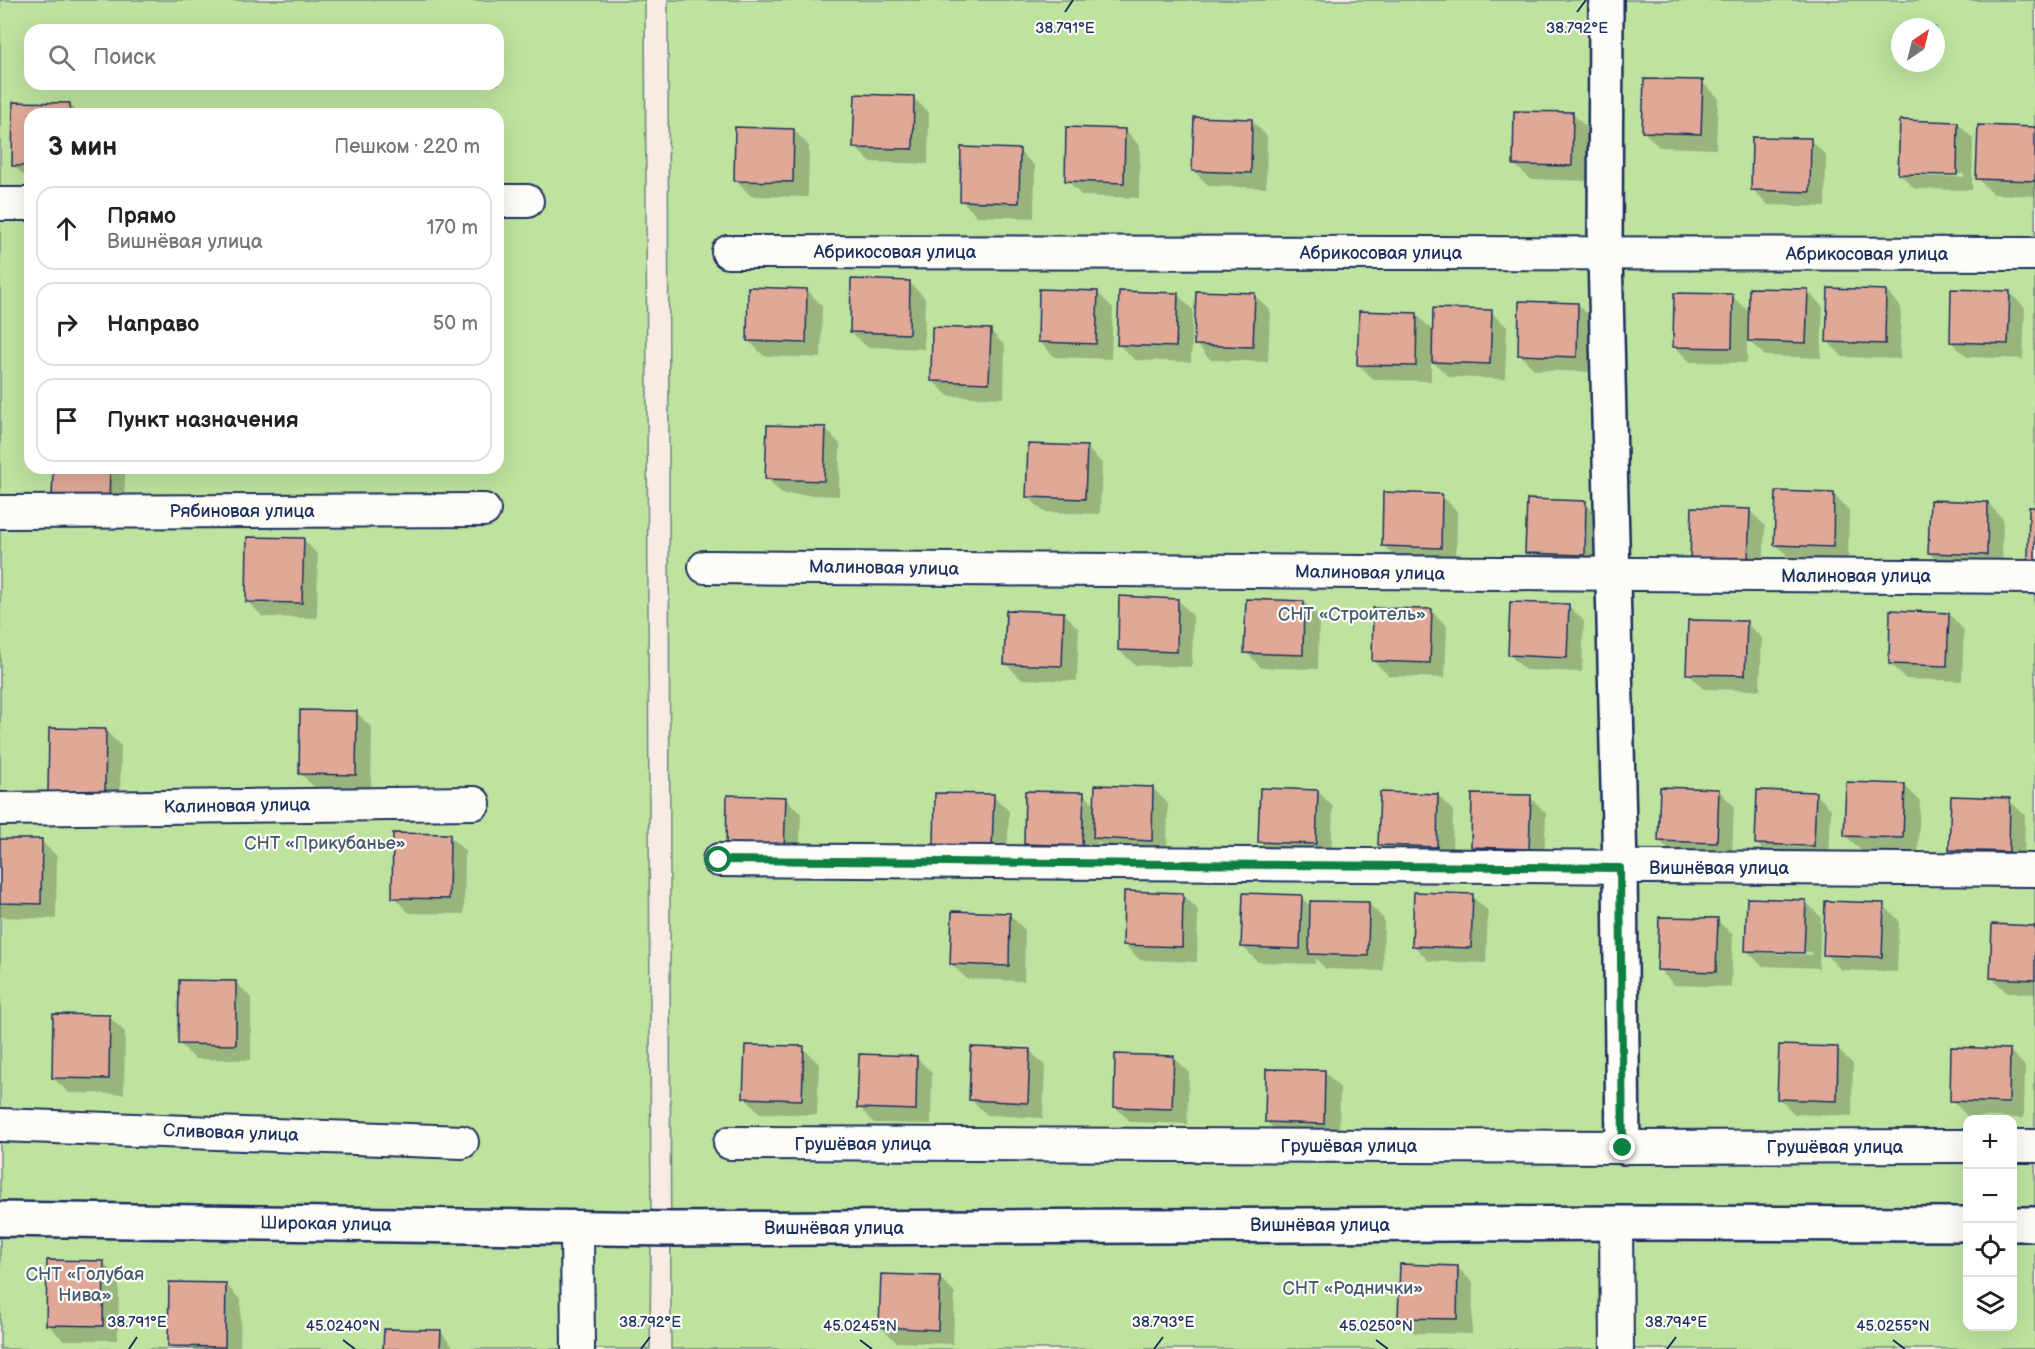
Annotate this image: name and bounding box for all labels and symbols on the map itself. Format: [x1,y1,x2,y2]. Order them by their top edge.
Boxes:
north arrow [1891,18,1945,72]
text: 38.791°E [1035,19,1095,38]
text: 38.792°E [1546,19,1608,38]
street label: Абрикосовая улица [813,242,977,263]
street label: Абрикосовая улица [1299,243,1463,264]
street label: Абрикосовая улица [1785,244,1949,265]
street label: Рябиновая улица [169,501,315,522]
street label: Малиновая улица [809,556,960,580]
street label: Малиновая улица [1295,561,1446,585]
street label: Малиновая улица [1781,566,1931,587]
park label: СНТ «Строитель» [1278,604,1426,625]
street label: Калиновая улица [163,794,311,818]
park label: СНТ «Прикубанье» [244,833,406,854]
route start [705,846,731,872]
street label: Вишнёвая улица [1649,858,1789,879]
street label: Сливовая улица [163,1120,300,1146]
street label: Грушёвая улица [795,1134,932,1155]
route end [1609,1134,1635,1160]
street label: Грушёвая улица [1281,1136,1418,1157]
street label: Грушёвая улица [1767,1137,1904,1158]
street label: Широкая улица [260,1212,392,1236]
street label: Вишнёвая улица [1250,1215,1390,1236]
street label: Вишнёвая улица [764,1218,904,1239]
park label: СНТ «Голубая Нива» [26,1264,144,1306]
park label: СНТ «Роднички» [1283,1278,1423,1299]
text: 38.791°E [107,1313,167,1332]
text: 38.792°E [619,1313,681,1332]
text: 38.793°E [1132,1313,1194,1332]
text: 38.794°E [1645,1313,1707,1332]
text: 45.0240°N [306,1317,380,1336]
text: 45.0245°N [823,1317,897,1336]
text: 45.0250°N [1339,1317,1413,1336]
text: 45.0255°N [1856,1317,1930,1336]

